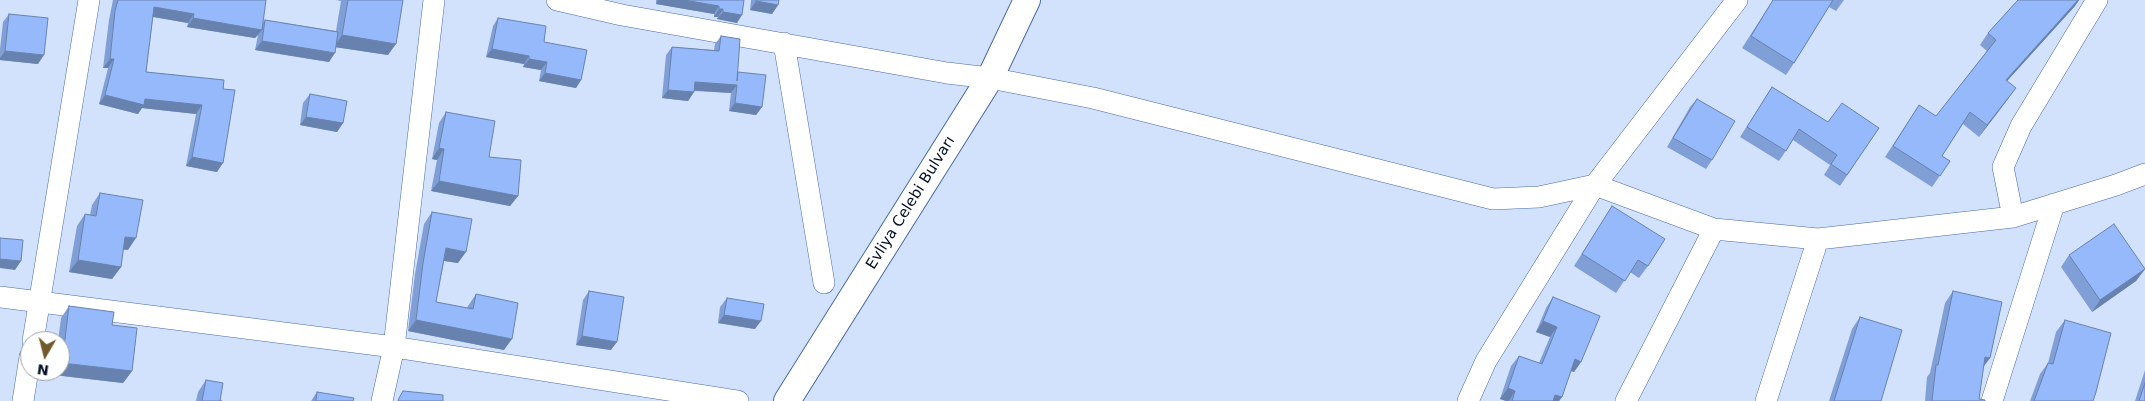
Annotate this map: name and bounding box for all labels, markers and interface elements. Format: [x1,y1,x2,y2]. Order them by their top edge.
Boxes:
street label: Evliya Celebi Bulvarı [863,133,959,273]
north arrow [20,331,70,381]
text: N [36,361,50,379]

